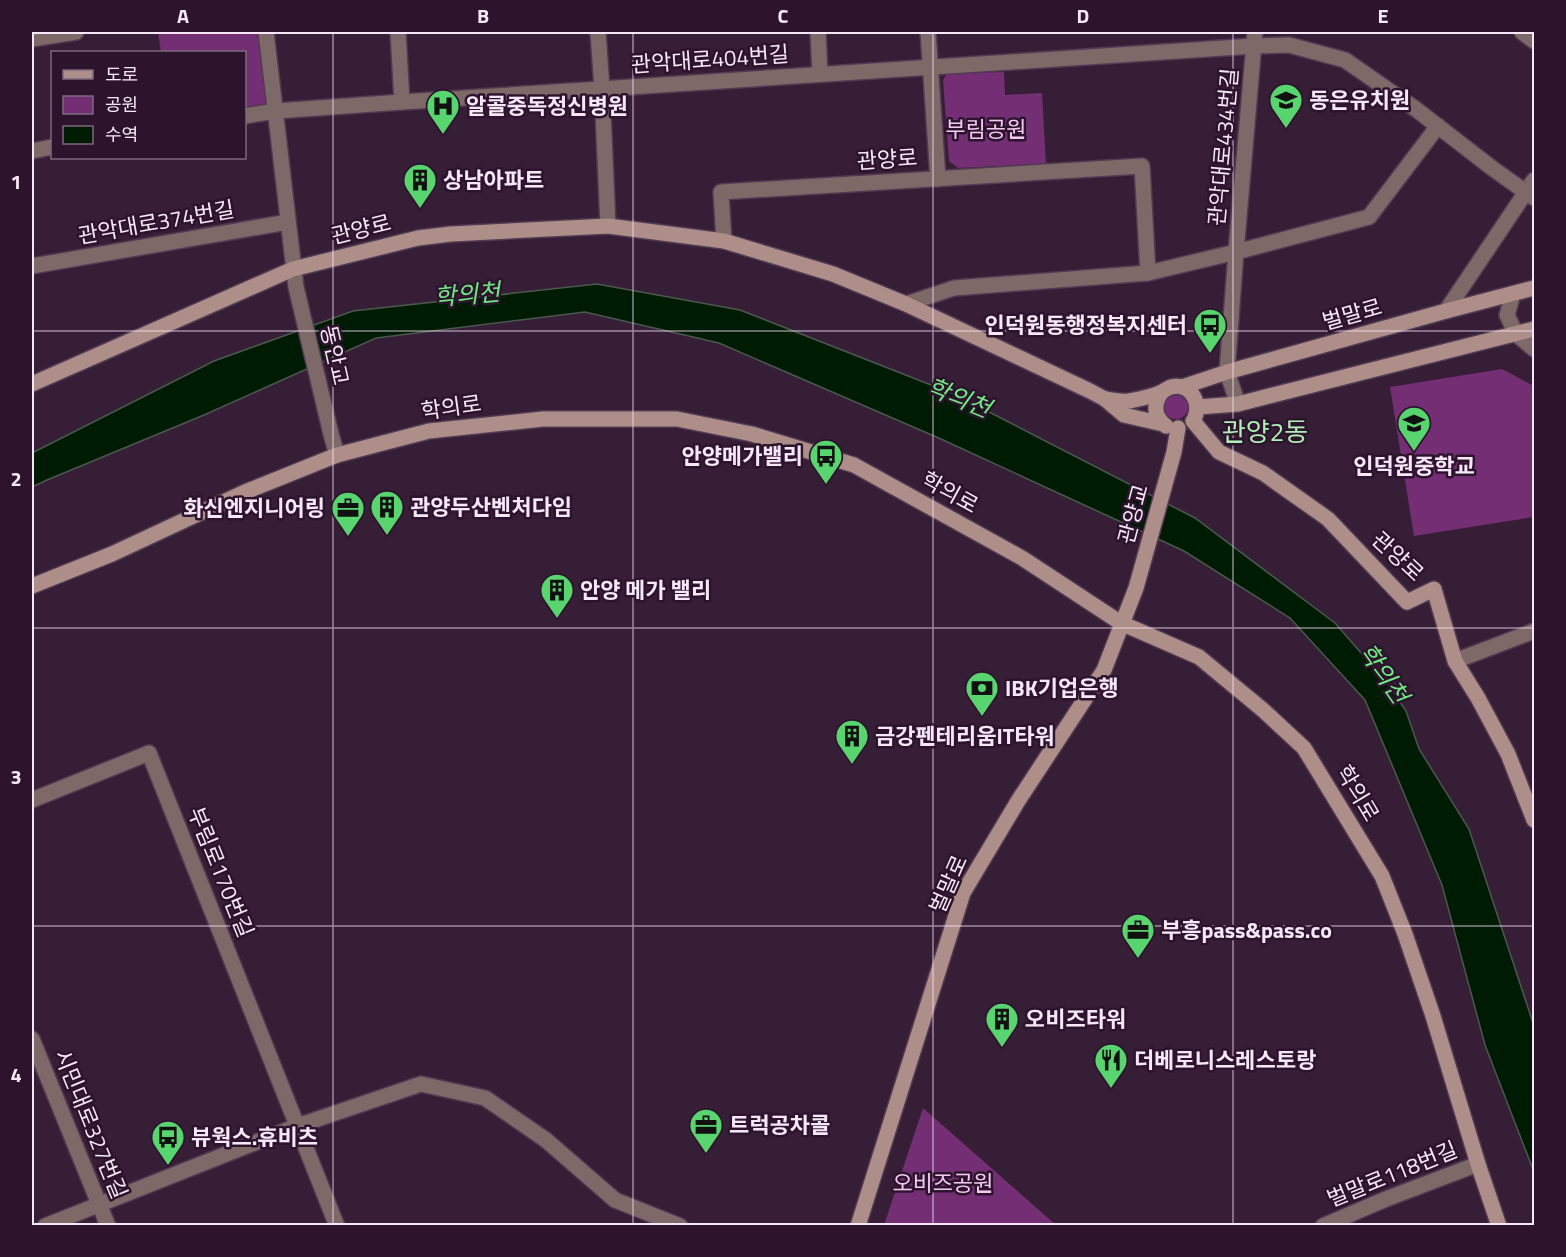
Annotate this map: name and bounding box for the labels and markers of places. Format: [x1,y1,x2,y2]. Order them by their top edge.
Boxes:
school or university icon: 동은유치원 [1268,82,1304,129]
place label: 동은유치원 [1309,83,1410,117]
hospital icon: 알콜중독정신병원 [425,88,461,135]
place label: 알콜중독정신병원 [466,89,628,123]
building icon: 상남아파트 [402,162,438,209]
place label: 상남아파트 [443,163,544,197]
bus stop icon: 인덕원동행정복지센터 [1192,307,1228,354]
place label: 인덕원동행정복지센터 [985,308,1187,342]
school or university icon: 인덕원중학교 [1396,405,1432,452]
bus stop icon: 안양메가밸리 [808,438,844,485]
place label: 안양메가밸리 [682,439,803,473]
place label: 인덕원중학교 [1353,449,1475,483]
building icon: 관양두산벤처다임 [369,489,405,536]
office icon: 화신엔지니어링 [330,490,366,537]
place label: 관양두산벤처다임 [410,490,572,524]
place label: 화신엔지니어링 [183,491,325,525]
building icon: 안양 메가 밸리 [539,572,575,619]
place label: 안양 메가 밸리 [580,573,711,607]
bank icon: IBK기업은행 [964,670,1000,717]
place label: IBK기업은행 [1005,671,1119,705]
building icon: 금강펜테리움IT타워 [834,718,870,765]
place label: 금강펜테리움IT타워 [875,719,1055,753]
office icon: 부흥pass&pass.co [1120,912,1156,959]
place label: 부흥pass&pass.co [1161,913,1332,947]
building icon: 오비즈타워 [984,1001,1020,1048]
place label: 오비즈타워 [1025,1002,1126,1036]
restaurant icon: 더베로니스레스토랑 [1093,1042,1129,1089]
place label: 더베로니스레스토랑 [1134,1043,1316,1077]
office icon: 트럭공차콜 [688,1107,724,1154]
place label: 트럭공차콜 [729,1108,830,1142]
bus stop icon: 뷰웍스.휴비츠 [150,1119,186,1166]
place label: 뷰웍스.휴비츠 [191,1120,318,1154]

